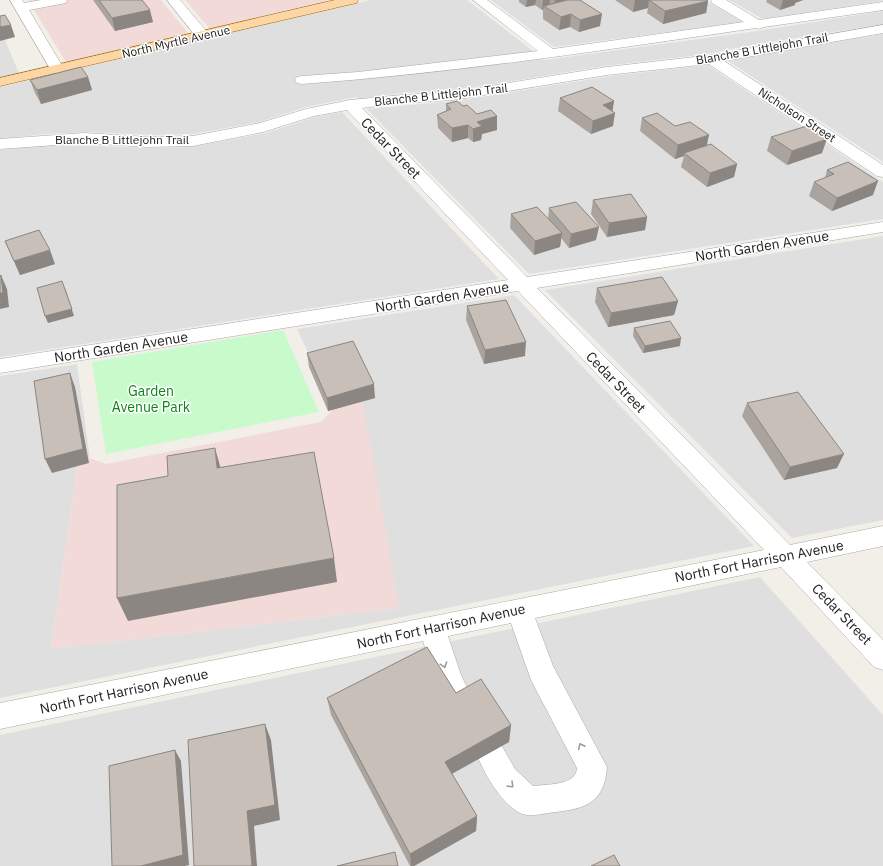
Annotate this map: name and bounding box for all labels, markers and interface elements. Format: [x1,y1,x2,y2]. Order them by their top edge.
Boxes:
street label: North Myrtle Avenue [120,22,232,61]
street label: Blanche B Littlejohn Trail [695,29,829,68]
street label: Blanche B Littlejohn Trail [374,80,508,109]
street label: Nicholson Street [756,84,839,145]
street label: Cedar Street [357,113,425,183]
street label: Blanche B Littlejohn Trail [55,132,189,147]
street label: North Garden Avenue [694,226,830,265]
street label: North Garden Avenue [374,277,510,316]
street label: North Garden Avenue [53,327,189,366]
street label: Cedar Street [582,347,650,417]
park label: Garden Avenue Park [112,382,191,416]
street label: North Fort Harrison Avenue [673,536,845,586]
street label: Cedar Street [808,579,876,649]
street label: North Fort Harrison Avenue [355,599,527,653]
one-way arrow [439,661,448,668]
street label: North Fort Harrison Avenue [38,664,210,718]
one-way arrow [578,742,586,750]
one-way arrow [506,780,514,788]

